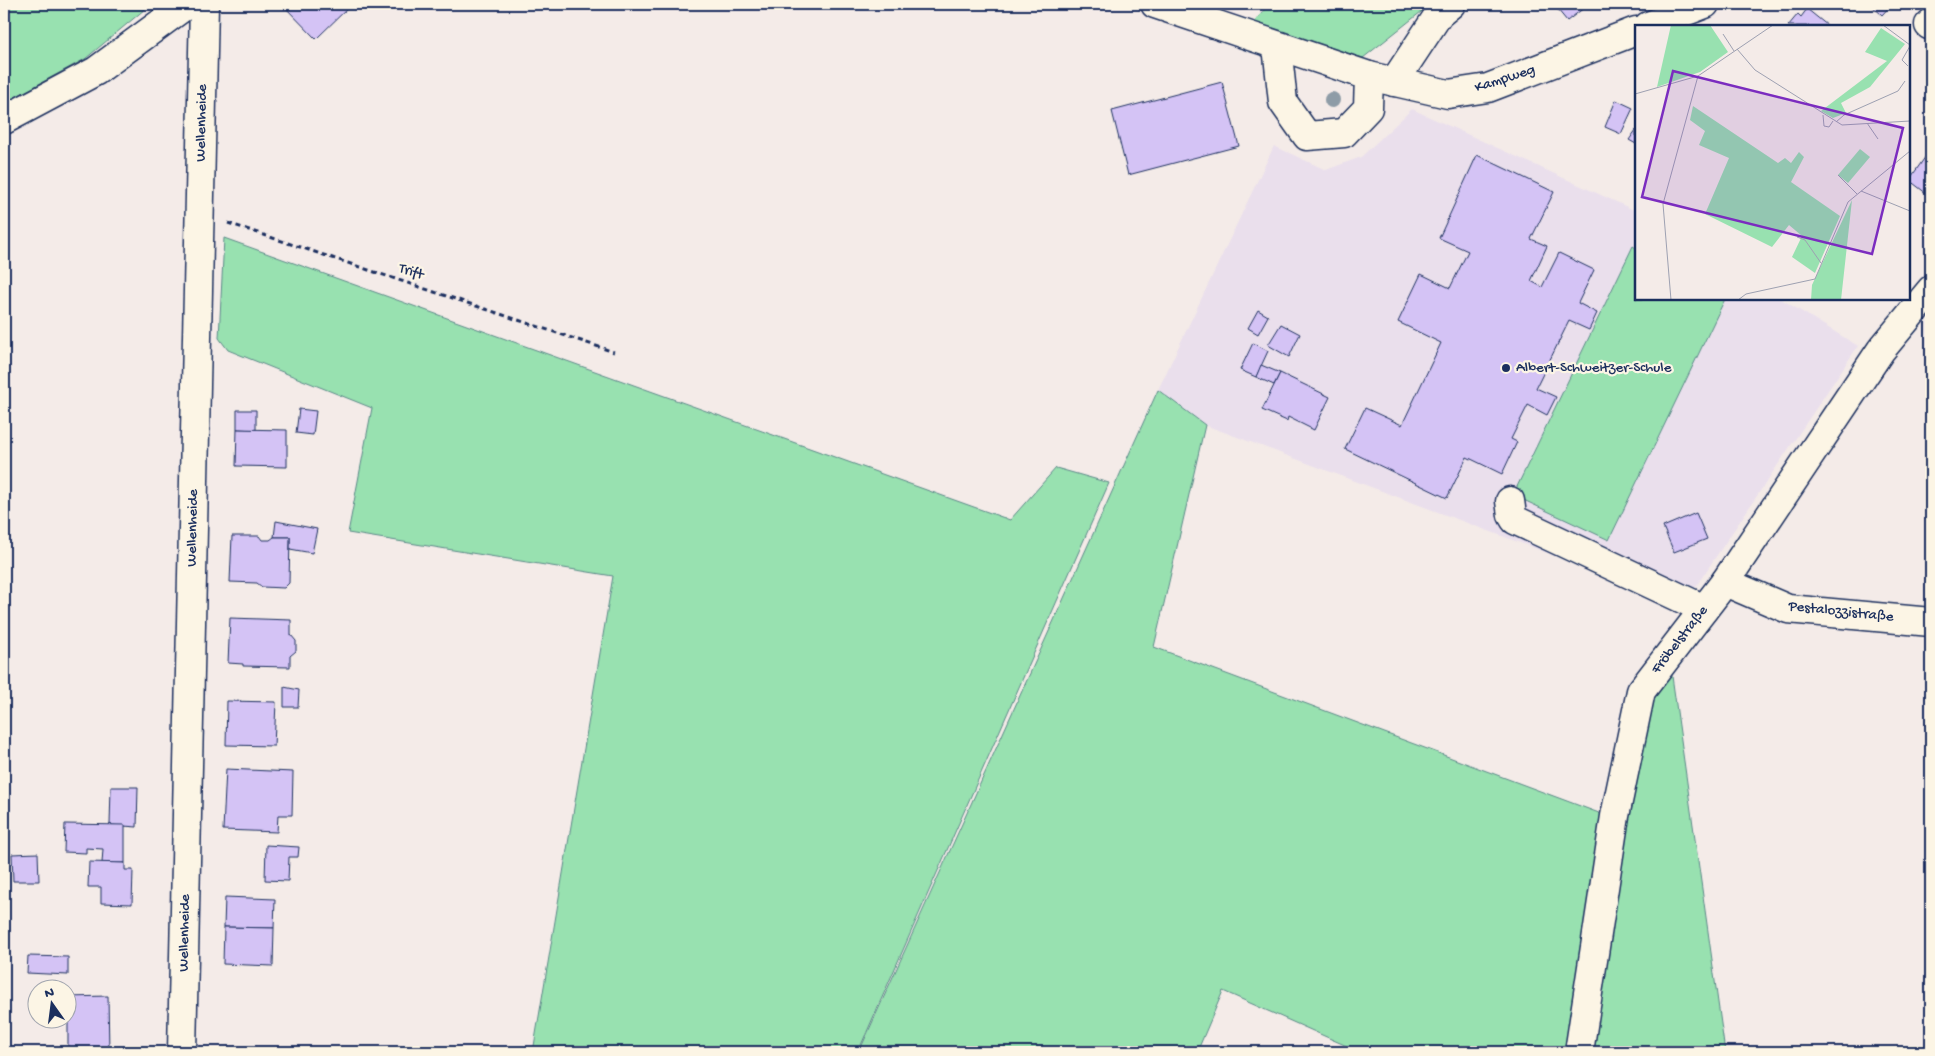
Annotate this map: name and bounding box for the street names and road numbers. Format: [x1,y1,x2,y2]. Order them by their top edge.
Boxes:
street label: Kampweg [1472,61,1538,97]
street label: Wellenheide [192,84,212,162]
street label: Trift [395,259,427,285]
street label: Wellenheide [183,489,203,567]
street label: Pestalozzistraße [1787,597,1895,627]
street label: Fröbelstraße [1647,602,1712,679]
street label: Wellenheide [175,894,195,972]

